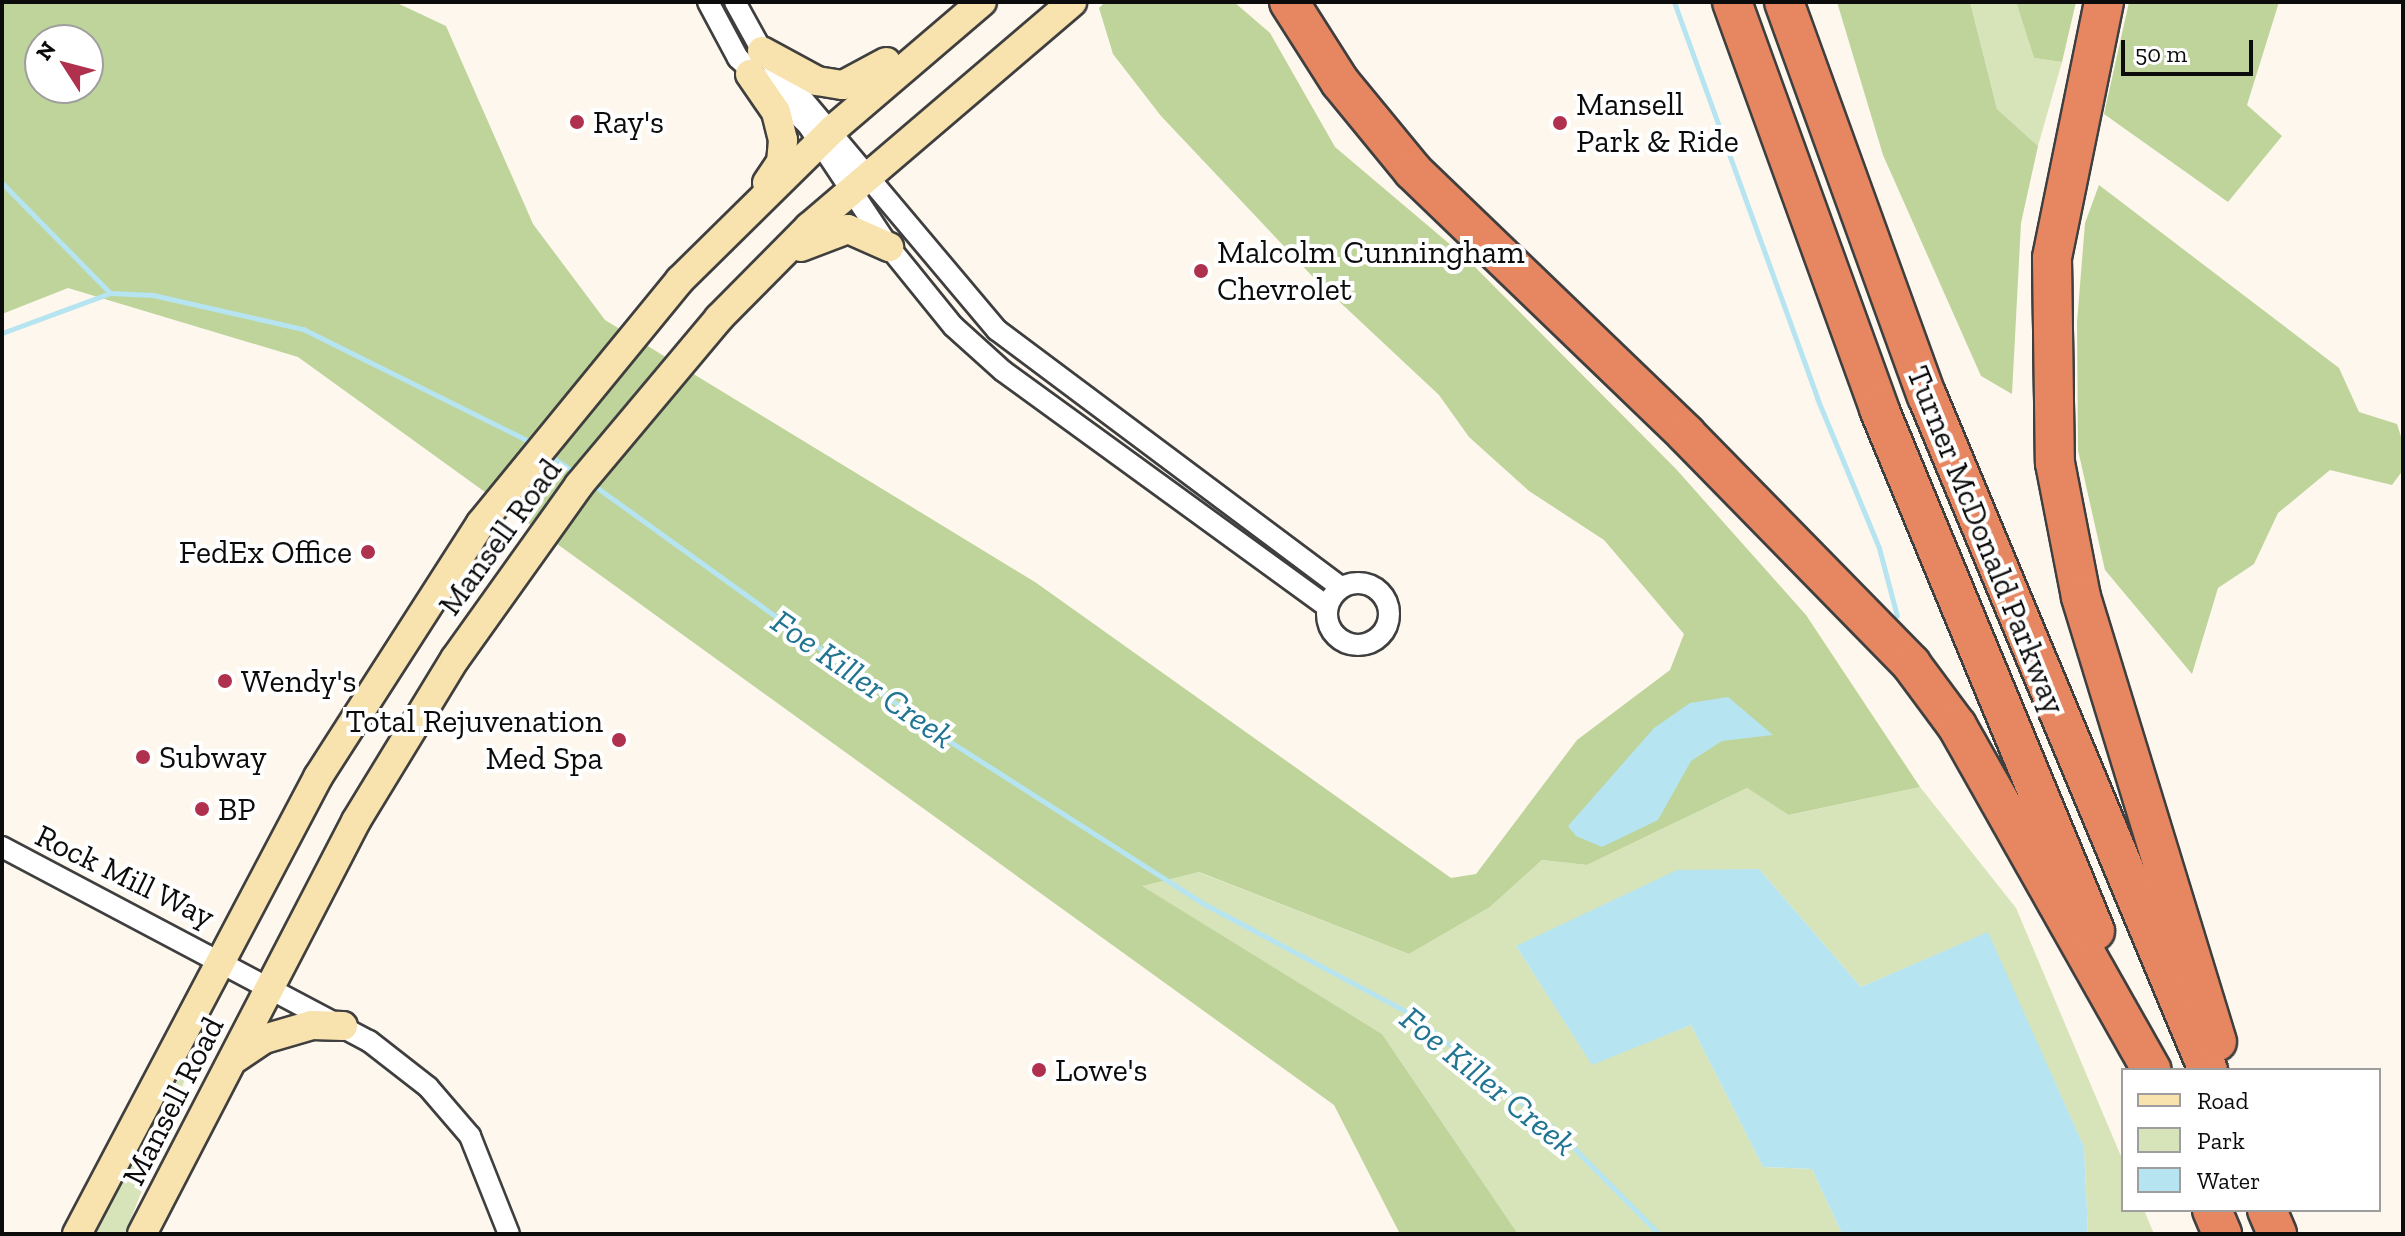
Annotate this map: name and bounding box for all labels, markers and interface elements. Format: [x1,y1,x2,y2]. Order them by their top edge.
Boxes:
north arrow [24,24,104,104]
scale bar [2125,24,2257,74]
text: N [30,36,62,65]
text: 50 m [2135,39,2187,68]
place label: Mansell Park & Ride [1576,86,1739,161]
place label: Ray's [593,103,664,141]
marker: Ray's [568,113,586,131]
marker: Mansell Park & Ride [1551,114,1569,132]
place label: Malcolm Cunningham Chevrolet [1217,234,1525,309]
marker: Malcolm Cunningham Chevrolet [1192,262,1210,280]
street label: Turner McDonald Parkway [1898,360,2074,720]
street label: Mansell Road [430,451,570,623]
place label: FedEx Office [179,533,352,571]
marker: FedEx Office [359,543,377,561]
water label: Foe Killer Creek [764,601,962,757]
place label: Wendy's [241,662,357,700]
marker: Wendy's [216,672,234,690]
place label: Total Rejuvenation Med Spa [346,703,603,778]
marker: Total Rejuvenation Med Spa [610,731,628,749]
place label: Subway [159,738,266,776]
marker: Subway [134,748,152,766]
place label: BP [218,790,256,828]
marker: BP [193,800,211,818]
street label: Rock Mill Way [29,816,221,936]
water label: Foe Killer Creek [1392,998,1584,1164]
street label: Mansell Road [114,1010,232,1192]
place label: Lowe's [1055,1051,1148,1089]
marker: Lowe's [1030,1061,1048,1079]
legend [2121,1068,2381,1212]
text: Road [2197,1086,2249,1115]
text: Park [2197,1126,2245,1155]
text: Water [2197,1166,2260,1195]

